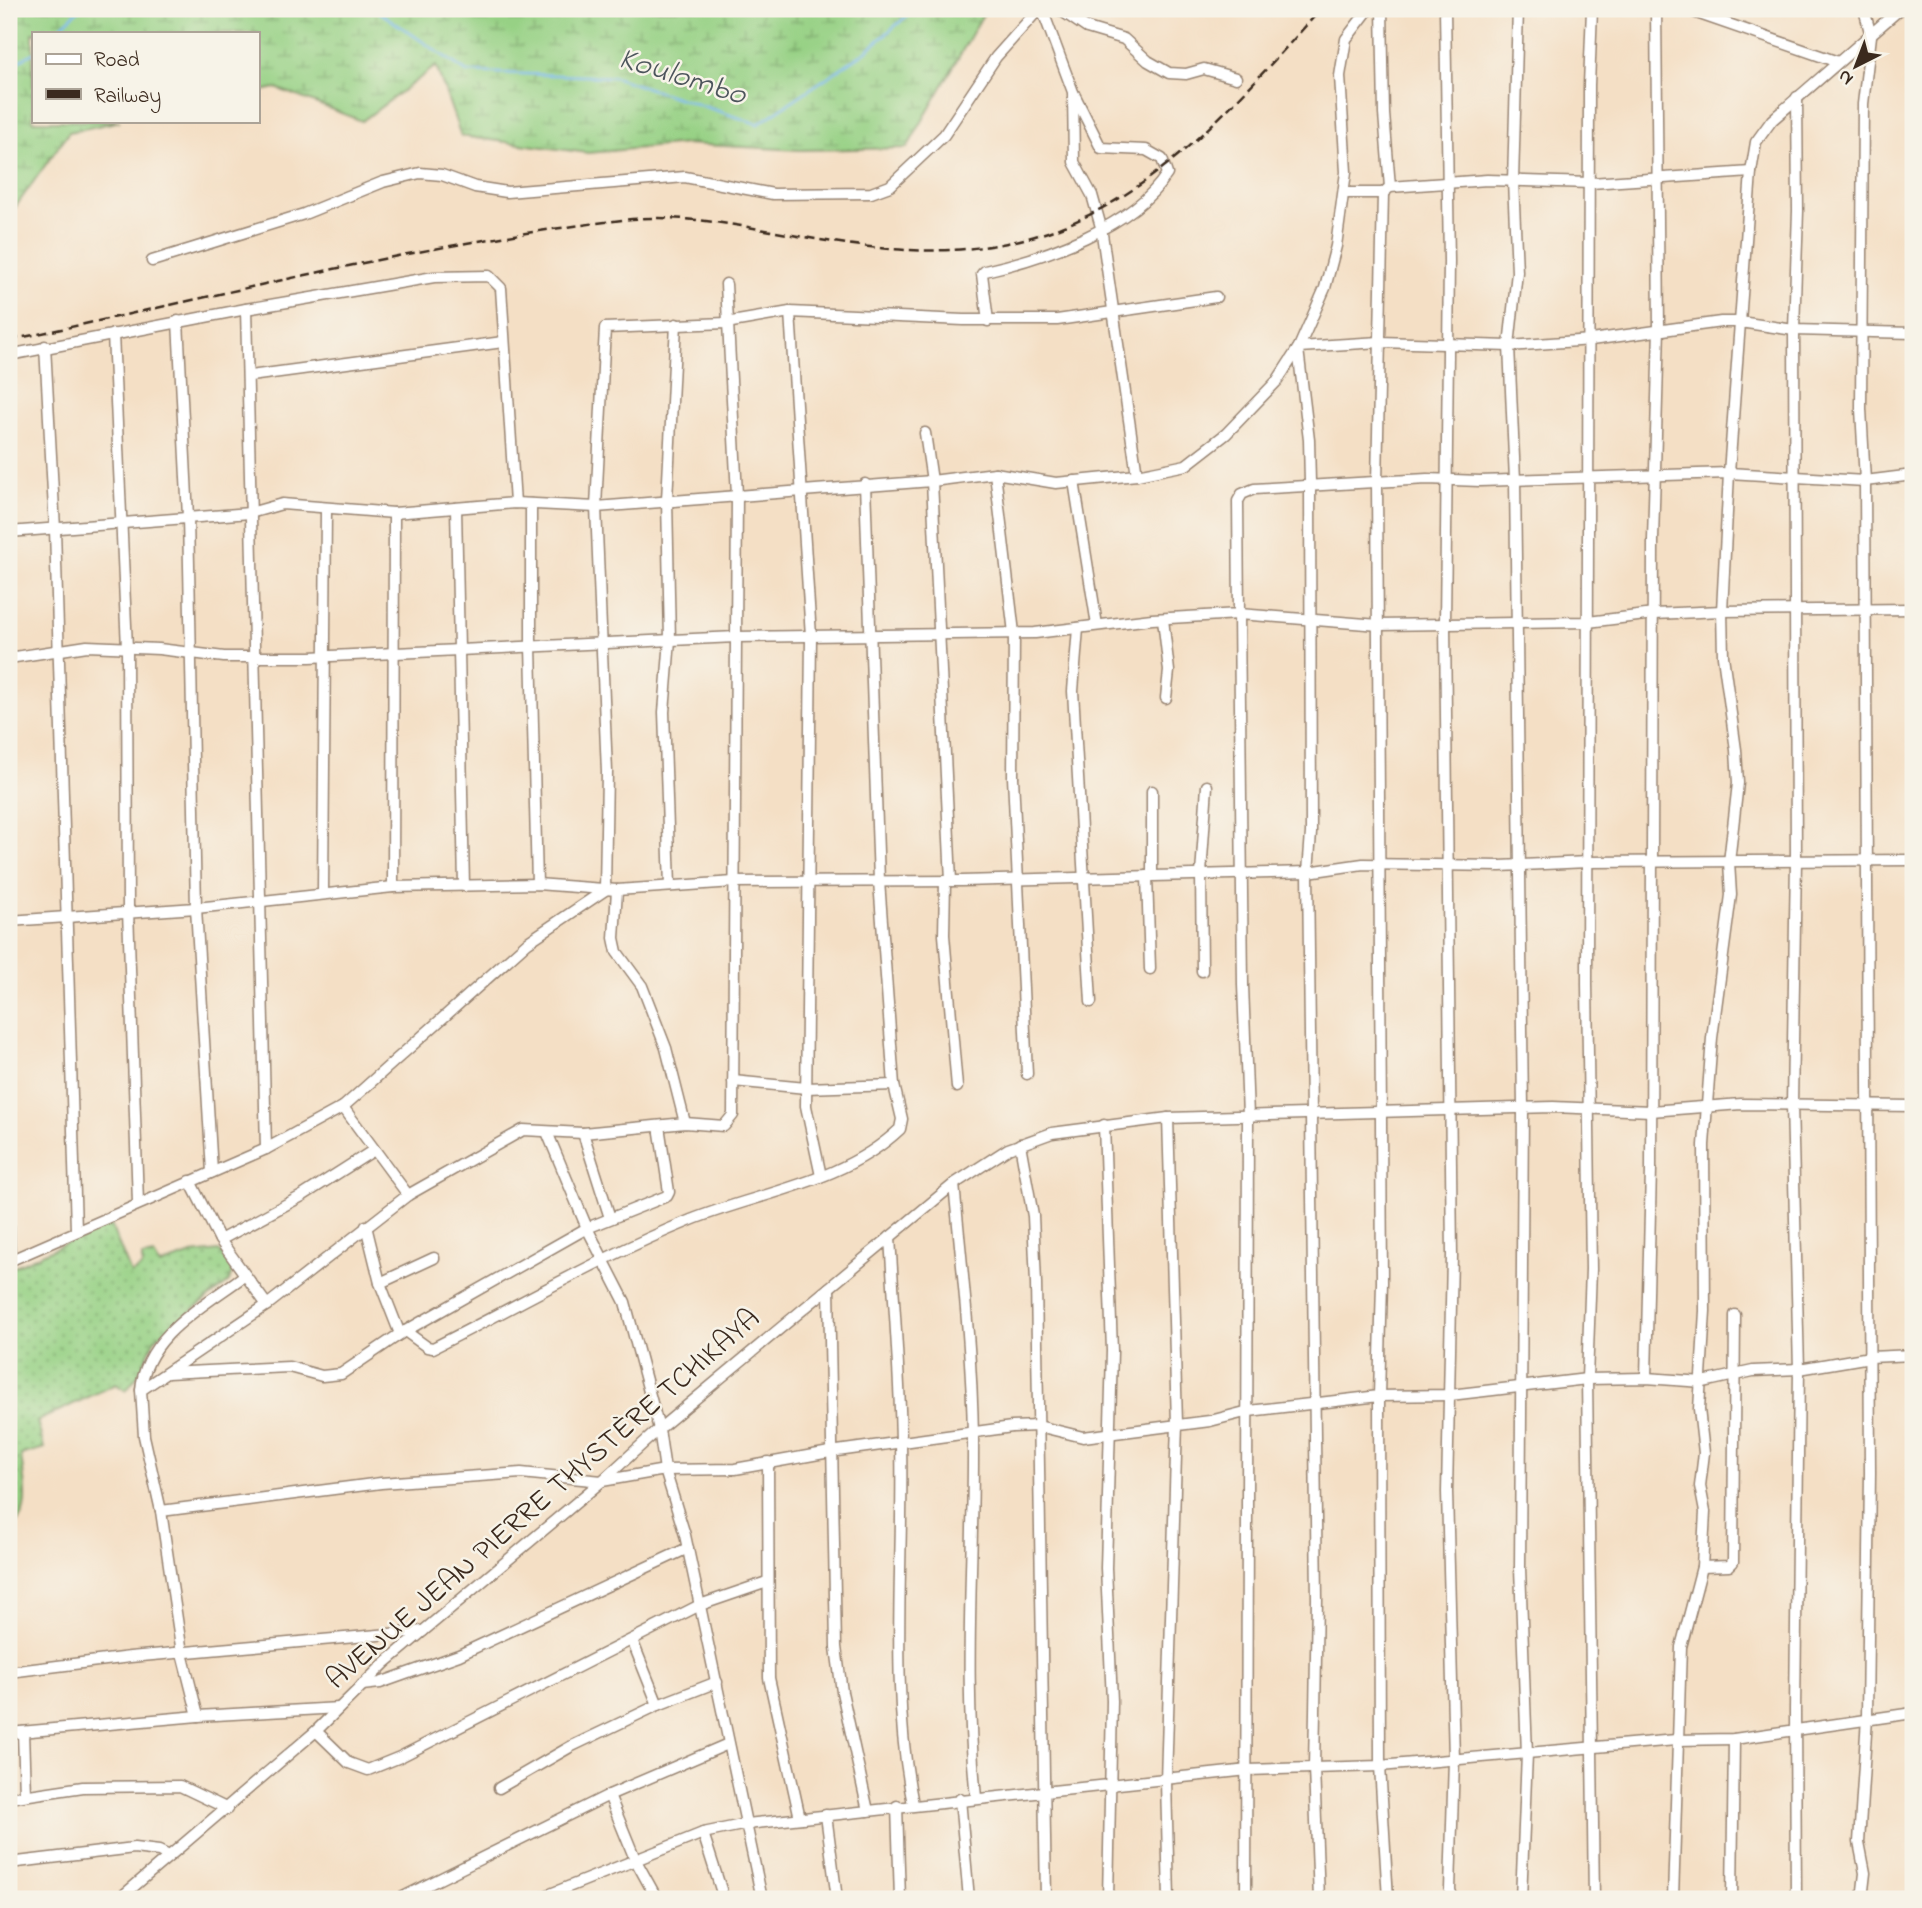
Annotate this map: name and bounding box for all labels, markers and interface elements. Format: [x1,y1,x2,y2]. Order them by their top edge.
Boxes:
legend [32,32,259,122]
north arrow [1820,32,1890,102]
water label: Koulombo [613,36,753,120]
text: Road [94,46,140,76]
text: N [1832,62,1860,91]
text: Railway [94,82,161,114]
street label: AVENUE JEAN PIERRE THYSTÈRE TCHIKAYA [317,1299,771,1701]

